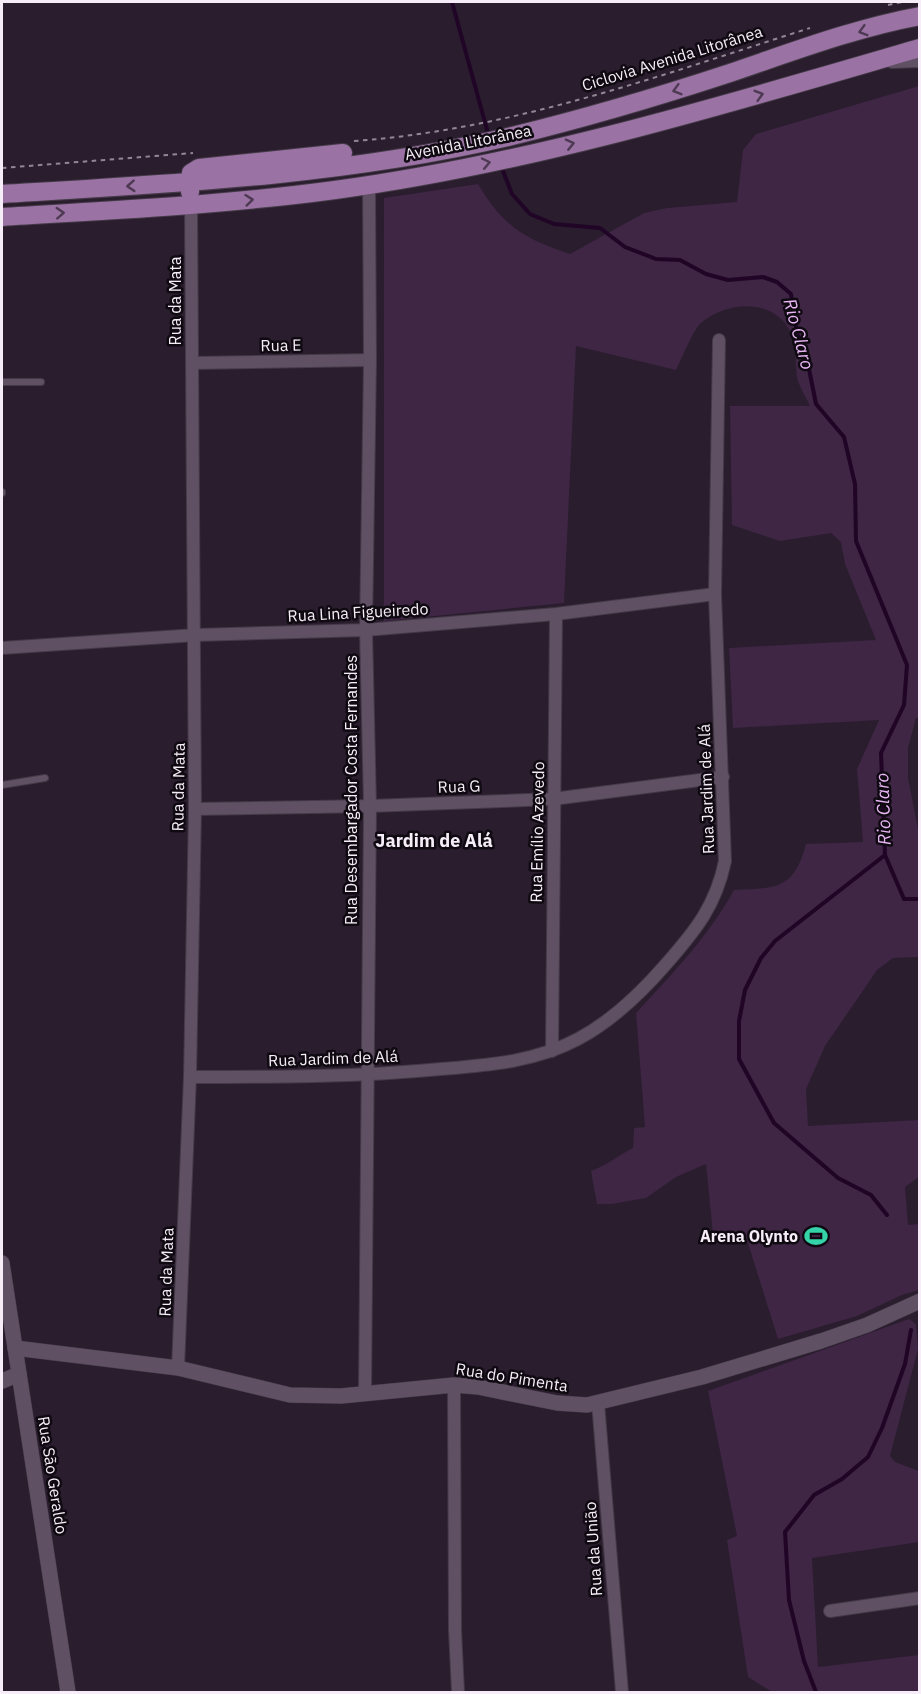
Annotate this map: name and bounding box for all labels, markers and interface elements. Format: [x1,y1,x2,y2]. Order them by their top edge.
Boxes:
street label: Ciclovia Avenida Litorânea [579,21,765,95]
one-way arrow [858,24,869,36]
one-way arrow [672,83,683,95]
one-way arrow [753,90,764,102]
street label: Avenida Litorânea [403,120,533,164]
one-way arrow [565,138,575,151]
one-way arrow [481,157,491,170]
one-way arrow [126,180,135,193]
one-way arrow [245,194,254,207]
one-way arrow [55,207,64,220]
street label: Rua da Mata [165,256,185,345]
water label: Rio Claro [778,296,820,372]
street label: Rua E [260,335,302,355]
street label: Rua Lina Figueiredo [287,598,429,626]
street label: Rua Desembargador Costa Fernandes [341,655,361,925]
street label: Rua Jardim de Alá [694,723,718,854]
street label: Rua da Mata [167,742,189,832]
street label: Rua Emílio Azevedo [526,761,548,903]
water label: Rio Claro [870,772,896,846]
street label: Rua G [437,775,481,797]
district label: Jardim de Alá [375,829,493,852]
street label: Rua Jardim de Alá [268,1046,399,1070]
sports icon: Arena Olynto [803,1223,829,1249]
place label: Arena Olynto [700,1226,798,1246]
street label: Rua da Mata [154,1227,178,1317]
street label: Rua do Pimenta [454,1358,570,1396]
street label: Rua São Geraldo [34,1415,72,1535]
street label: Rua da União [580,1501,606,1597]

